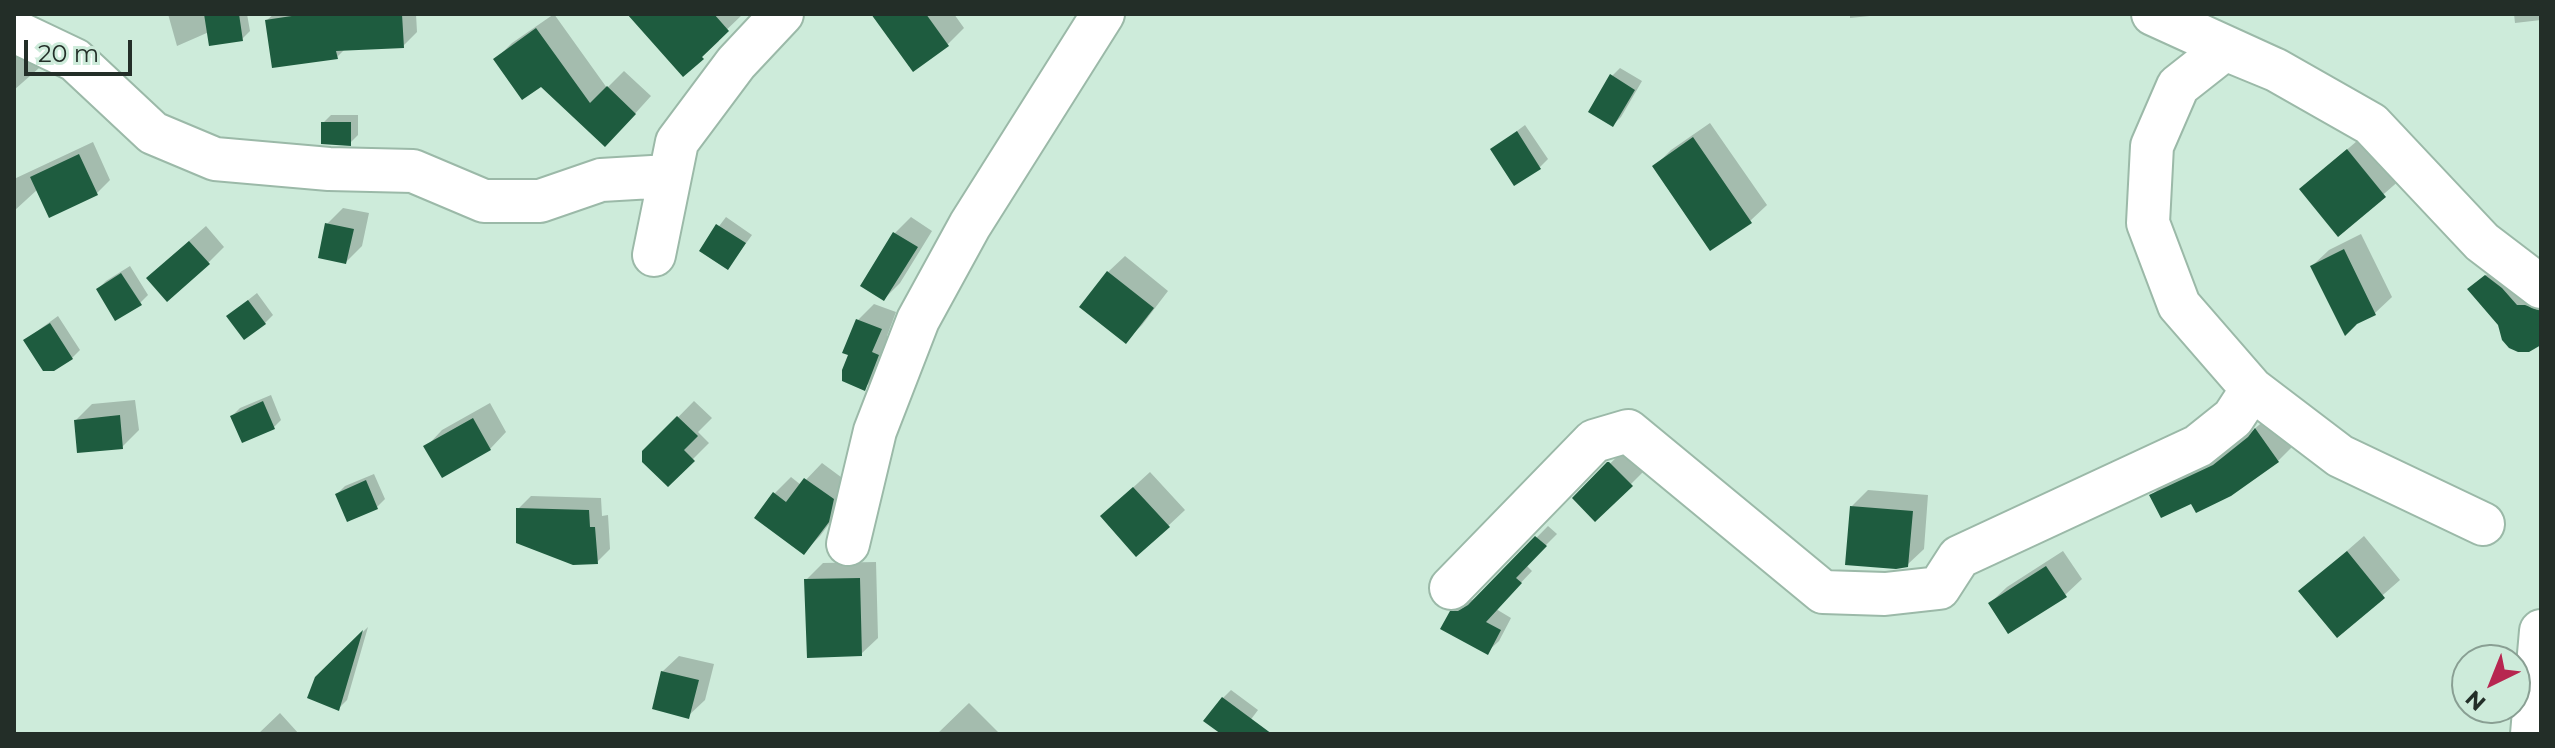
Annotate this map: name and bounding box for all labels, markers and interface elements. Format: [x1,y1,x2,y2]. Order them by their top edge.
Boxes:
scale bar [28,24,136,74]
text: 20 m [38,39,99,68]
north arrow [2451,644,2531,724]
text: N [2460,685,2491,716]

